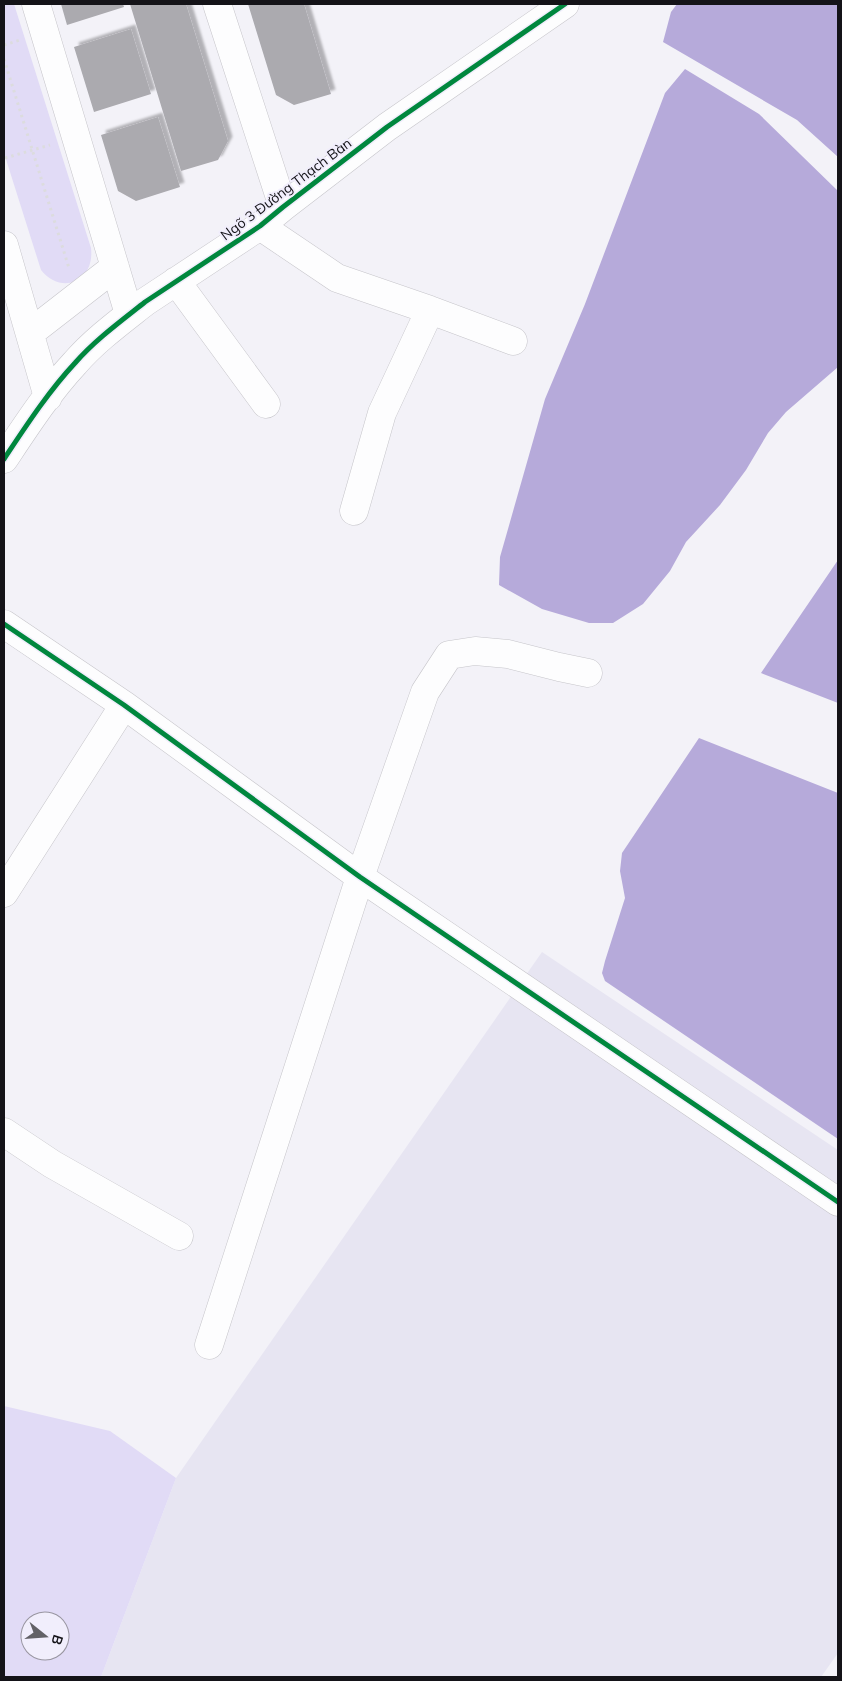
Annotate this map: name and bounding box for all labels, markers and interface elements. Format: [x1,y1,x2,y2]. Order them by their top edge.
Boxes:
street label: Ngõ 3 Đường Thạch Bàn [217,134,355,244]
north arrow [20,1611,70,1661]
text: B [47,1633,67,1647]

